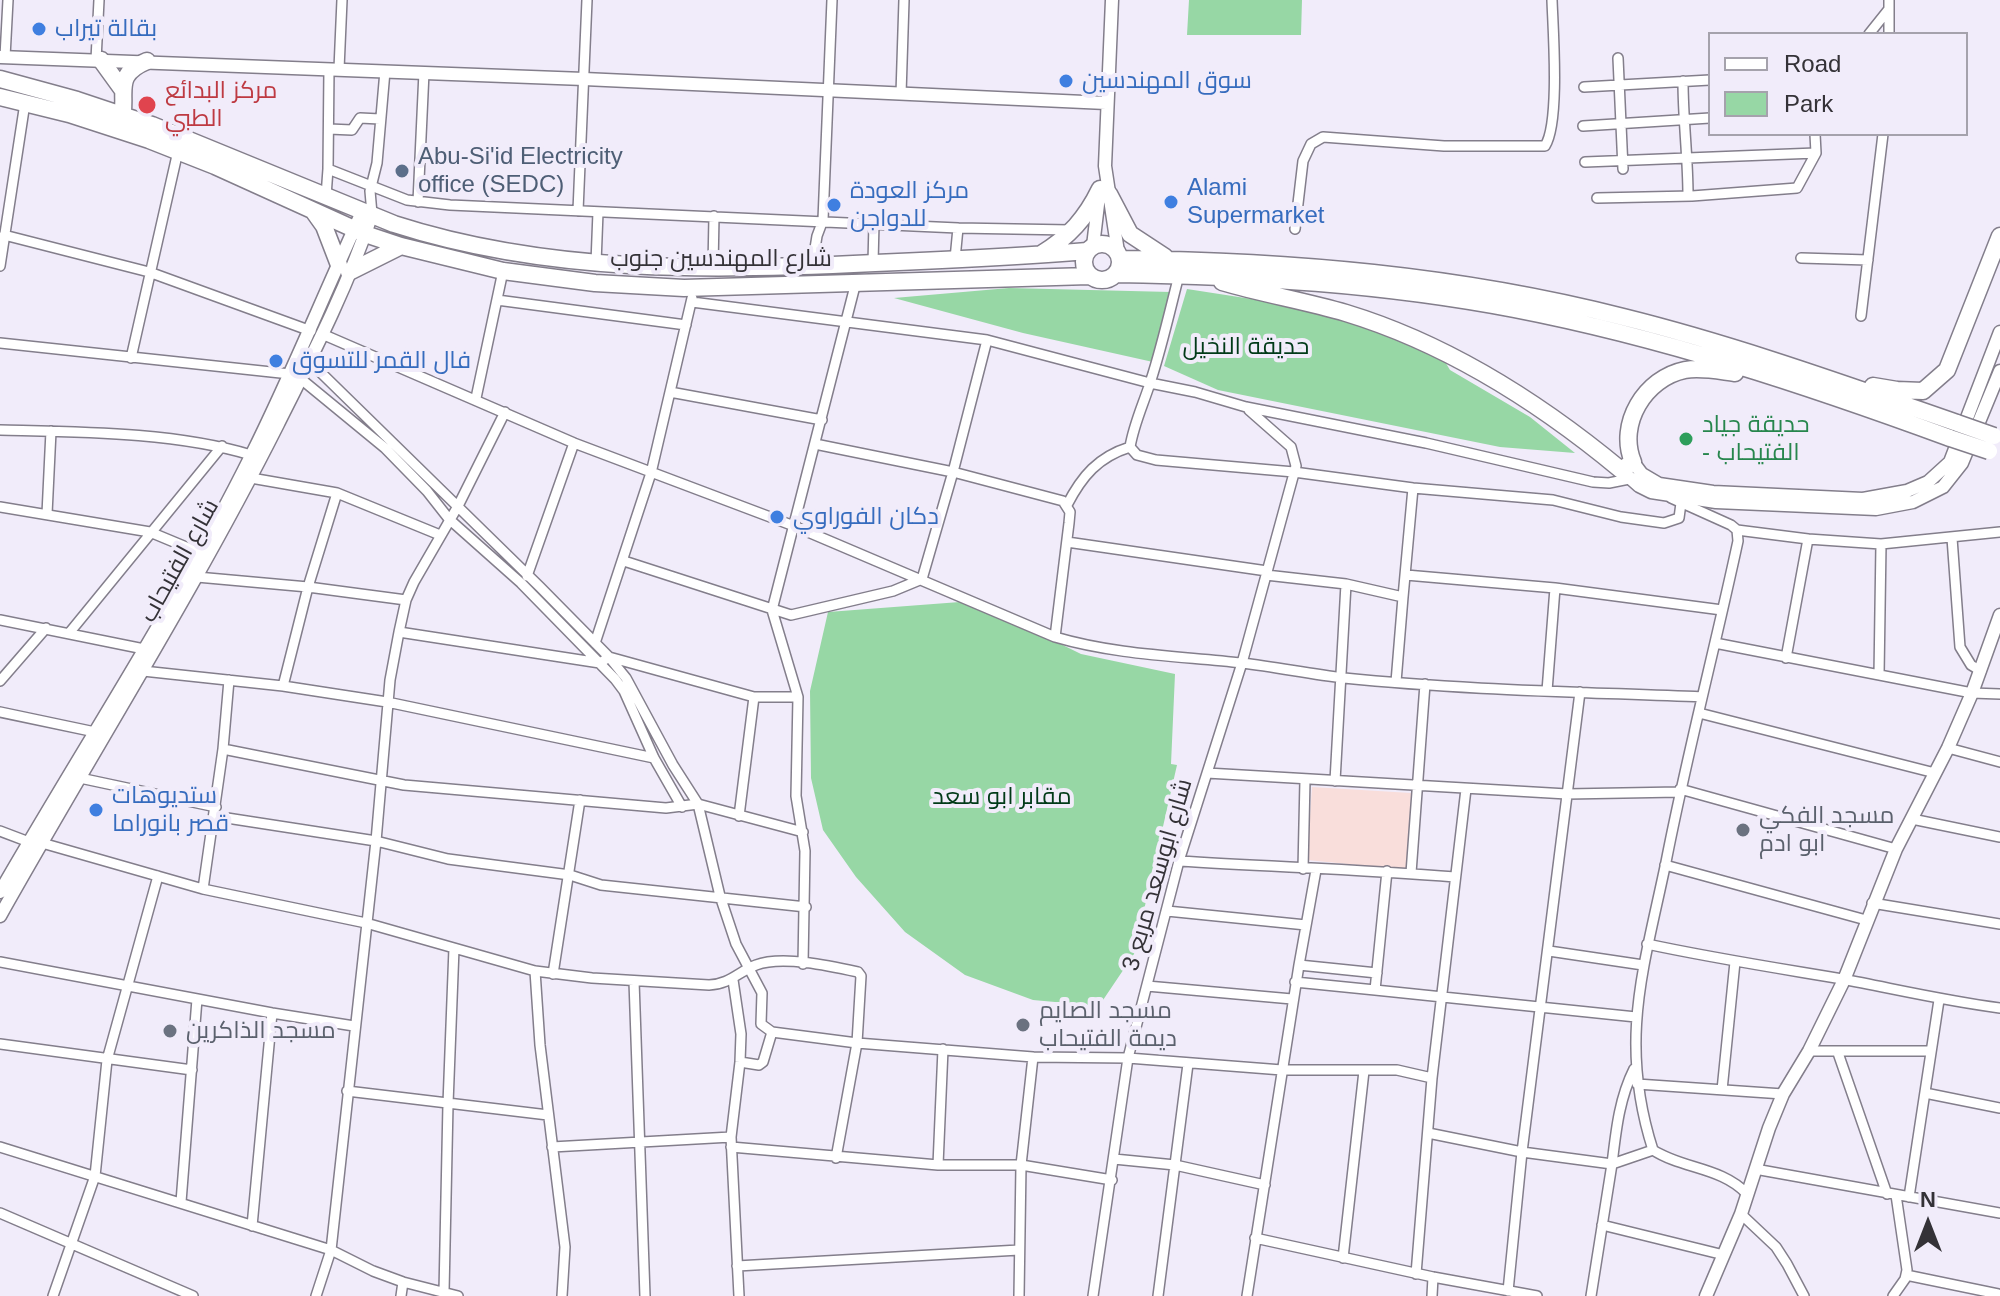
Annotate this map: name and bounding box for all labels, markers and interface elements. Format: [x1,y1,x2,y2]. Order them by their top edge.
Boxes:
place label: بقالة تيراب [55,15,157,43]
marker: بقالة تيراب [30,20,48,38]
legend [1708,32,1968,136]
text: Road [1784,50,1841,77]
place label: سوق المهندسين [1082,67,1252,95]
marker: سوق المهندسين [1057,72,1075,90]
place label: مركز البدائع الطبي [165,77,277,133]
text: Park [1784,90,1833,117]
marker: مركز البدائع الطبي [136,94,158,116]
place label: Abu-Si'id Electricity office (SEDC) [418,143,623,199]
marker: Abu-Si'id Electricity office (SEDC) [393,162,411,180]
place label: Alami Supermarket [1187,174,1324,230]
place label: مركز العودة للدواجن [850,177,969,233]
marker: Alami Supermarket [1162,193,1180,211]
marker: مركز العودة للدواجن [825,196,843,214]
street label: شارع المهندسين جنوب [610,245,832,273]
park label: حديقة النخيل [1183,333,1309,361]
place label: فال القمر للتسوق [292,347,471,375]
marker: فال القمر للتسوق [267,352,285,370]
place label: حديقة جياد - الفتيحاب [1702,411,1809,467]
marker: حديقة جياد - الفتيحاب [1677,430,1695,448]
street label: شارع الفتيحاب [134,494,226,628]
place label: دكان الفوراوي [793,503,939,531]
marker: دكان الفوراوي [768,508,786,526]
street label: شارع ابوسعد مربع 3 [1117,776,1199,974]
place label: ستديوهات قصر بانوراما [112,782,229,838]
park label: مقابر ابو سعد [932,783,1072,811]
marker: ستديوهات قصر بانوراما [87,801,105,819]
place label: مسجد الفكي ابو ادم [1759,802,1894,858]
marker: مسجد الفكي ابو ادم [1734,821,1752,839]
place label: مسجد الصايم ديمة الفتيحاب [1039,997,1177,1053]
marker: مسجد الصايم ديمة الفتيحاب [1014,1016,1032,1034]
place label: مسجد الذاكرين [186,1017,336,1045]
marker: مسجد الذاكرين [161,1022,179,1040]
north arrow [1888,1184,1968,1264]
text: N [1920,1187,1936,1212]

